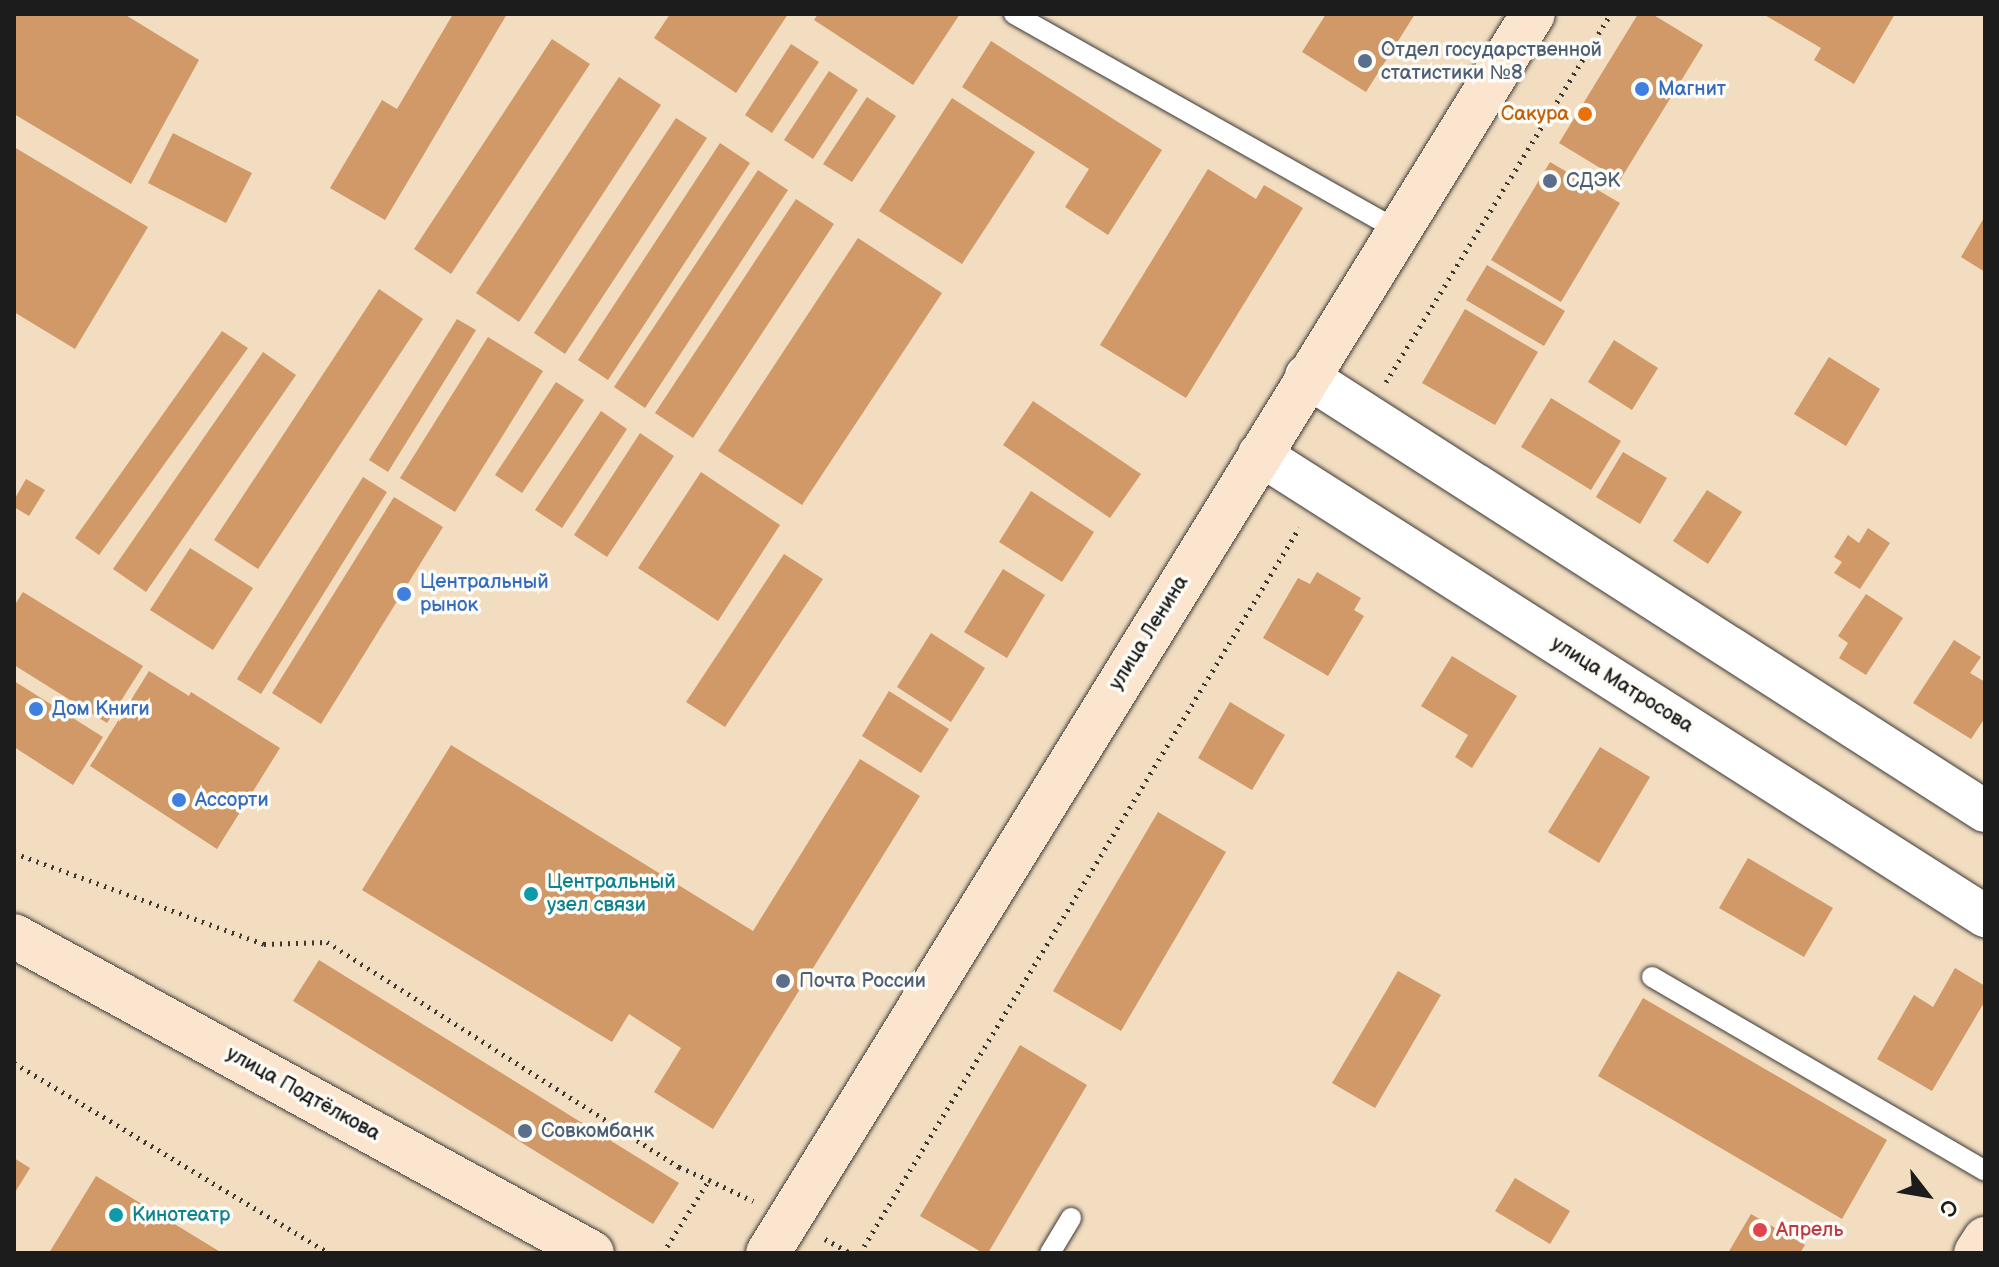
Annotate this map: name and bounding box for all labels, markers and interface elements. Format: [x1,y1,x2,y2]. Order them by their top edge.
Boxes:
place label: Отдел государственной статистики №8 [1381,38,1602,85]
marker: Отдел государственной статистики №8 [1356,52,1374,70]
place label: Магнит [1658,77,1726,101]
marker: Магнит [1633,80,1651,98]
place label: Сакура [1501,102,1569,126]
marker: Сакура [1576,105,1594,123]
place label: СДЭК [1566,169,1620,193]
marker: СДЭК [1541,172,1559,190]
place label: Центральный рынок [420,570,549,617]
street label: улица Ленина [1104,571,1194,695]
marker: Центральный рынок [395,585,413,603]
street label: улица Матросова [1547,632,1697,738]
place label: Дом Книги [52,697,150,721]
marker: Дом Книги [27,700,45,718]
place label: Ассорти [195,788,269,812]
marker: Ассорти [170,791,188,809]
place label: Центральный узел связи [547,870,676,917]
marker: Центральный узел связи [522,885,540,903]
place label: Почта России [799,969,926,993]
marker: Почта России [774,972,792,990]
street label: улица Подтёлкова [222,1042,384,1146]
place label: Совкомбанк [541,1119,654,1143]
marker: Совкомбанк [516,1122,534,1140]
north arrow [1887,1155,1967,1235]
text: С [1932,1194,1964,1221]
place label: Кинотеатр [132,1203,230,1227]
marker: Кинотеатр [107,1206,125,1224]
place label: Апрель [1776,1218,1843,1242]
marker: Апрель [1751,1221,1769,1239]

